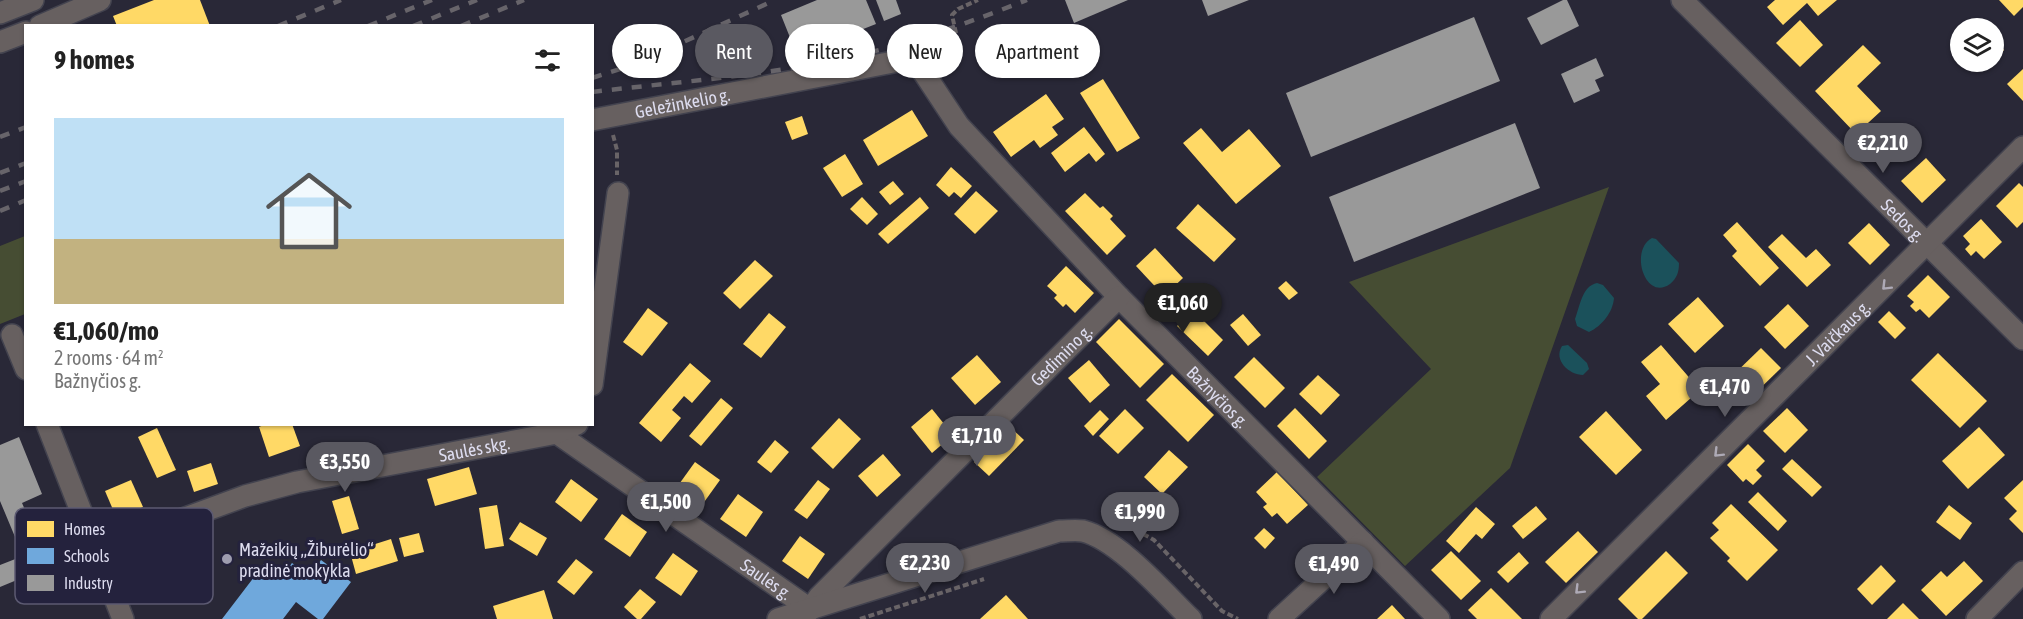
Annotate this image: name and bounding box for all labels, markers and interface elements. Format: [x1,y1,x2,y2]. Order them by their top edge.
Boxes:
map controls [1950,18,2004,72]
button: layers [1950,18,2004,72]
chip: Buy [612,24,683,78]
chip: Rent [695,24,773,78]
chip: Filters [785,24,875,78]
chip: New [887,24,963,78]
chip: Apartment [975,24,1100,78]
icon: filters [531,44,564,77]
text: 9 homes [54,45,134,75]
street label: Geležinkelio g. [633,83,732,122]
pin: €2,210 [1834,123,1932,174]
text: €2,210 [1858,131,1908,154]
icon: home [255,157,363,265]
street label: Sedos g. [1877,194,1929,246]
one-way arrow [1882,278,1893,289]
pin: €1,060 [1134,283,1232,334]
text: €1,060 [1158,291,1208,314]
street label: J. Vaičkaus g. [1800,296,1874,370]
text: €1,060/mo [54,316,159,346]
street label: Gedimino g. [1026,320,1096,390]
text: 2 rooms · 64 m² [54,346,164,369]
street label: Bažnyčios g. [1183,361,1253,432]
pin: €1,470 [1676,367,1774,418]
text: Bažnyčios g. [54,369,141,392]
text: €1,470 [1700,375,1750,398]
pin: €1,710 [928,416,1026,467]
text: €1,710 [952,424,1002,447]
street label: Saulės skg. [437,432,511,466]
pin: €3,550 [296,442,394,493]
one-way arrow [1714,445,1725,456]
text: €3,550 [320,450,370,473]
pin: €1,500 [617,482,715,533]
text: €1,500 [641,490,691,513]
pin: €1,990 [1091,492,1189,543]
text: €1,990 [1115,500,1165,523]
legend [15,508,213,604]
text: Homes [64,520,106,538]
place label: Mažeikių „Žiburėlio“ pradinė mokykla [239,539,373,581]
pin: €2,230 [876,543,974,594]
pin: €1,490 [1285,544,1383,595]
text: Schools [64,547,110,565]
text: €2,230 [900,551,950,574]
marker: Mažeikių „Žiburėlio“ pradinė mokykla [220,552,234,566]
text: €1,490 [1309,552,1359,575]
street label: Saulės g. [737,554,796,604]
text: Industry [64,574,113,593]
one-way arrow [1576,583,1587,594]

